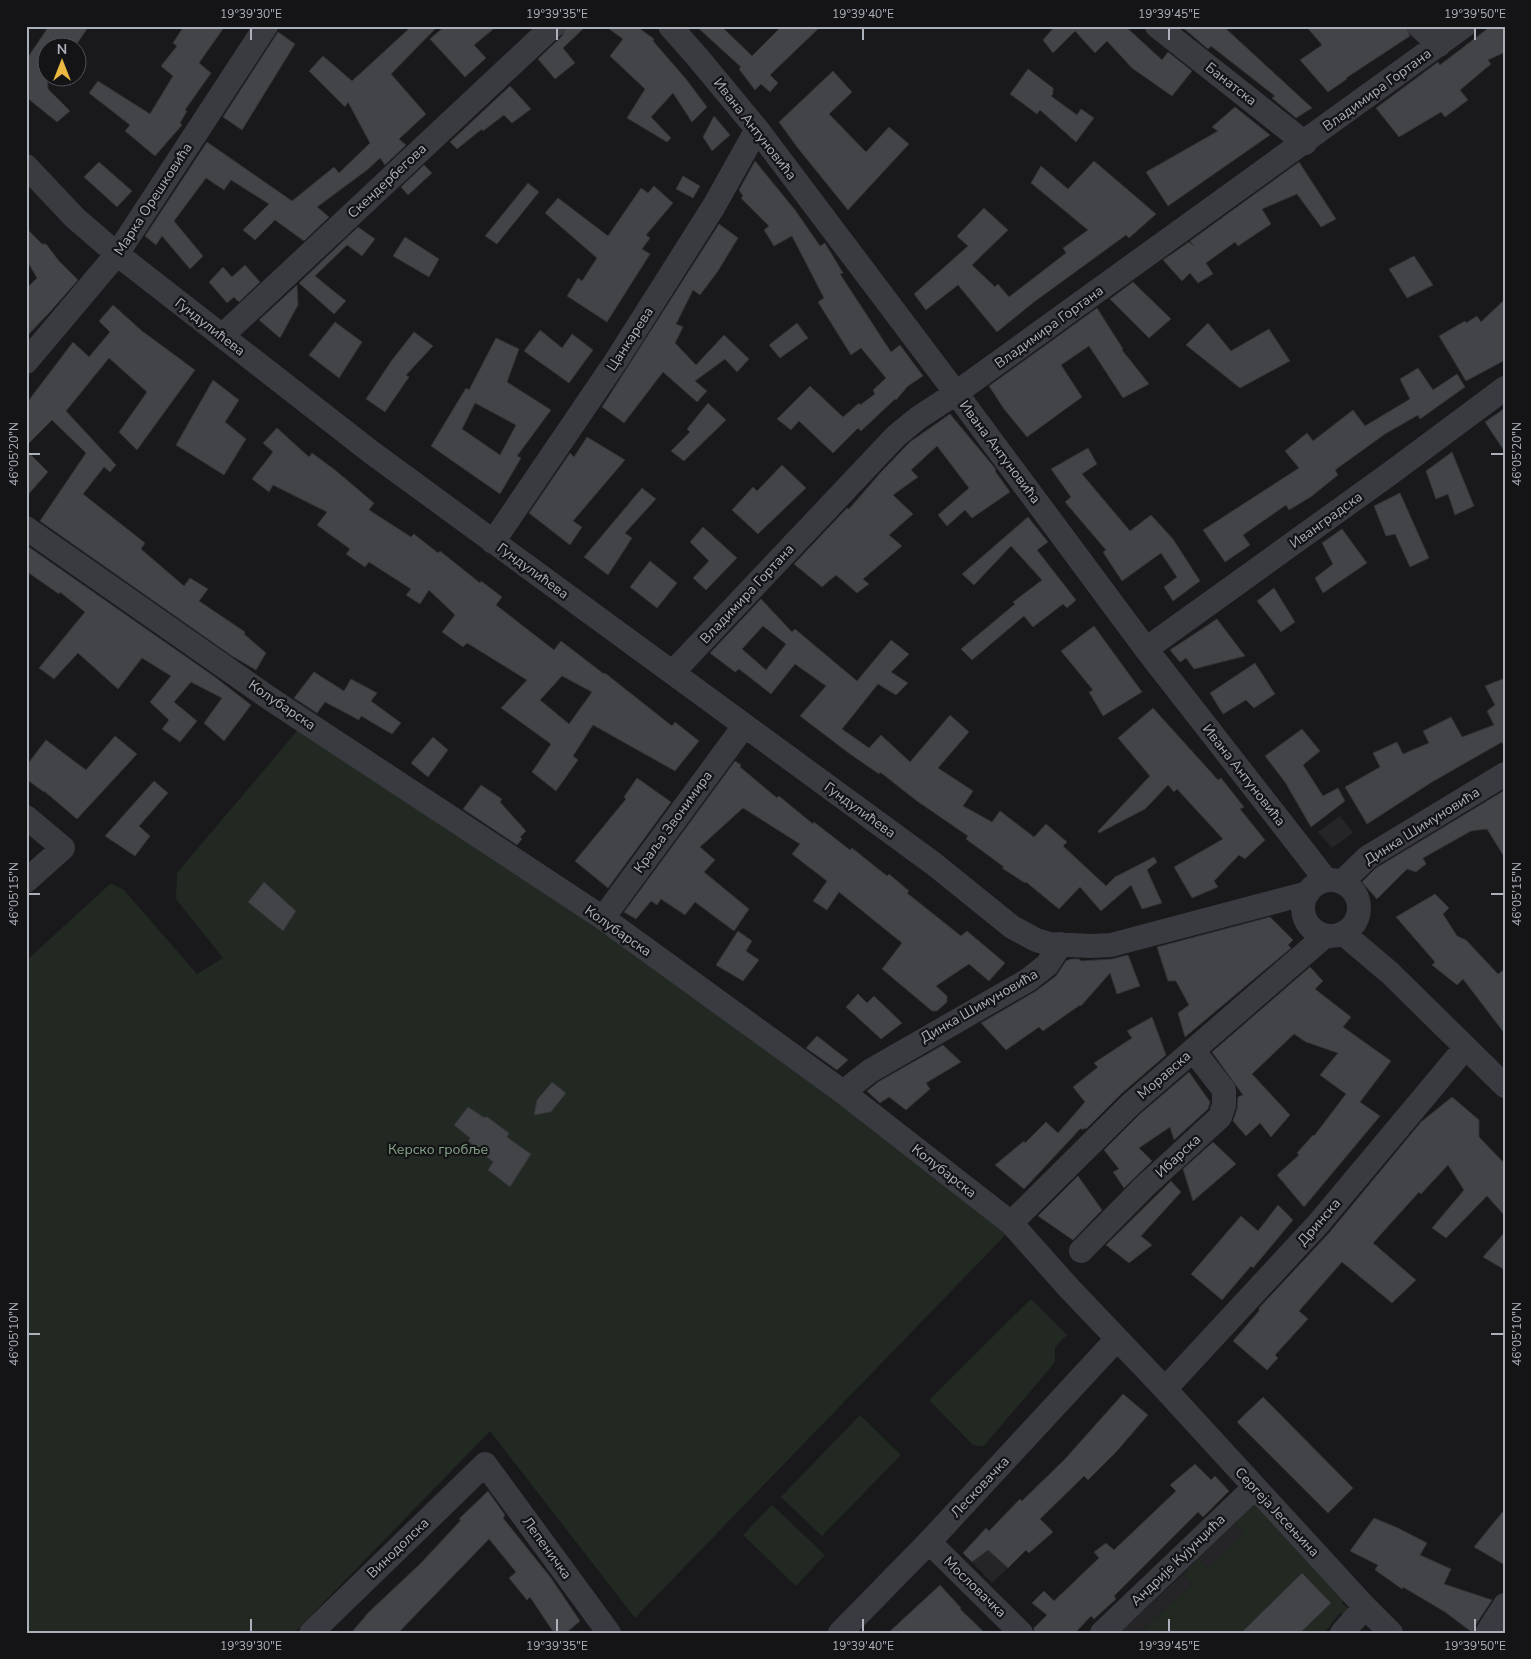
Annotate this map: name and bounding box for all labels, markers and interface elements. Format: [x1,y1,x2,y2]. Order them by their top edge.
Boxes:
text: 19°39'30"E [220,6,282,22]
text: 19°39'35"E [526,6,588,22]
text: 19°39'40"E [832,6,894,22]
text: 19°39'45"E [1138,6,1200,22]
text: 19°39'50"E [1444,6,1506,22]
north arrow [38,38,88,88]
text: N [57,40,67,59]
street label: Владимира Гортана [1319,44,1435,136]
street label: Банатска [1201,58,1261,110]
street label: Ивана Антуновића [709,74,801,184]
street label: Марка Орешковића [109,139,197,259]
street label: Скендербегова [343,139,431,223]
street label: Владимира Гортана [991,281,1107,373]
street label: Гундулићева [171,294,249,360]
street label: Цанкарева [602,303,658,375]
street label: Ивана Антуновића [955,397,1045,507]
text: 46°05'20"N [6,422,22,486]
text: 46°05'20"N [1509,422,1525,486]
street label: Иванградска [1286,487,1366,553]
street label: Гундулићева [493,539,573,603]
street label: Владимира Гортана [696,540,798,648]
street label: Колубарска [245,675,319,735]
street label: Ивана Антуновића [1198,720,1290,830]
street label: Краља Звонимира [629,767,717,877]
street label: Гундулићева [820,778,900,842]
street label: Динка Шимуновића [1361,783,1483,869]
text: 46°05'15"N [6,862,22,926]
text: 46°05'15"N [1509,862,1525,926]
street label: Колубарска [581,901,655,961]
street label: Динка Шимуновића [917,965,1041,1047]
street label: Моравска [1133,1047,1195,1103]
street label: Ибарска [1151,1130,1205,1182]
park label: Керско гробље [388,1140,488,1159]
street label: Колубарска [908,1140,980,1202]
street label: Дринска [1293,1194,1345,1250]
text: 46°05'10"N [6,1302,22,1366]
text: 46°05'10"N [1509,1302,1525,1366]
street label: Лесковачка [947,1452,1013,1522]
street label: Сергеја Јесењина [1230,1463,1324,1561]
street label: Андрије Кујунџића [1127,1510,1229,1610]
street label: Лепеничка [518,1513,576,1583]
street label: Винодолска [363,1514,433,1582]
street label: Мословачка [940,1552,1010,1622]
text: 19°39'30"E [220,1638,282,1654]
text: 19°39'35"E [526,1638,588,1654]
text: 19°39'40"E [832,1638,894,1654]
text: 19°39'45"E [1138,1638,1200,1654]
text: 19°39'50"E [1444,1638,1506,1654]

